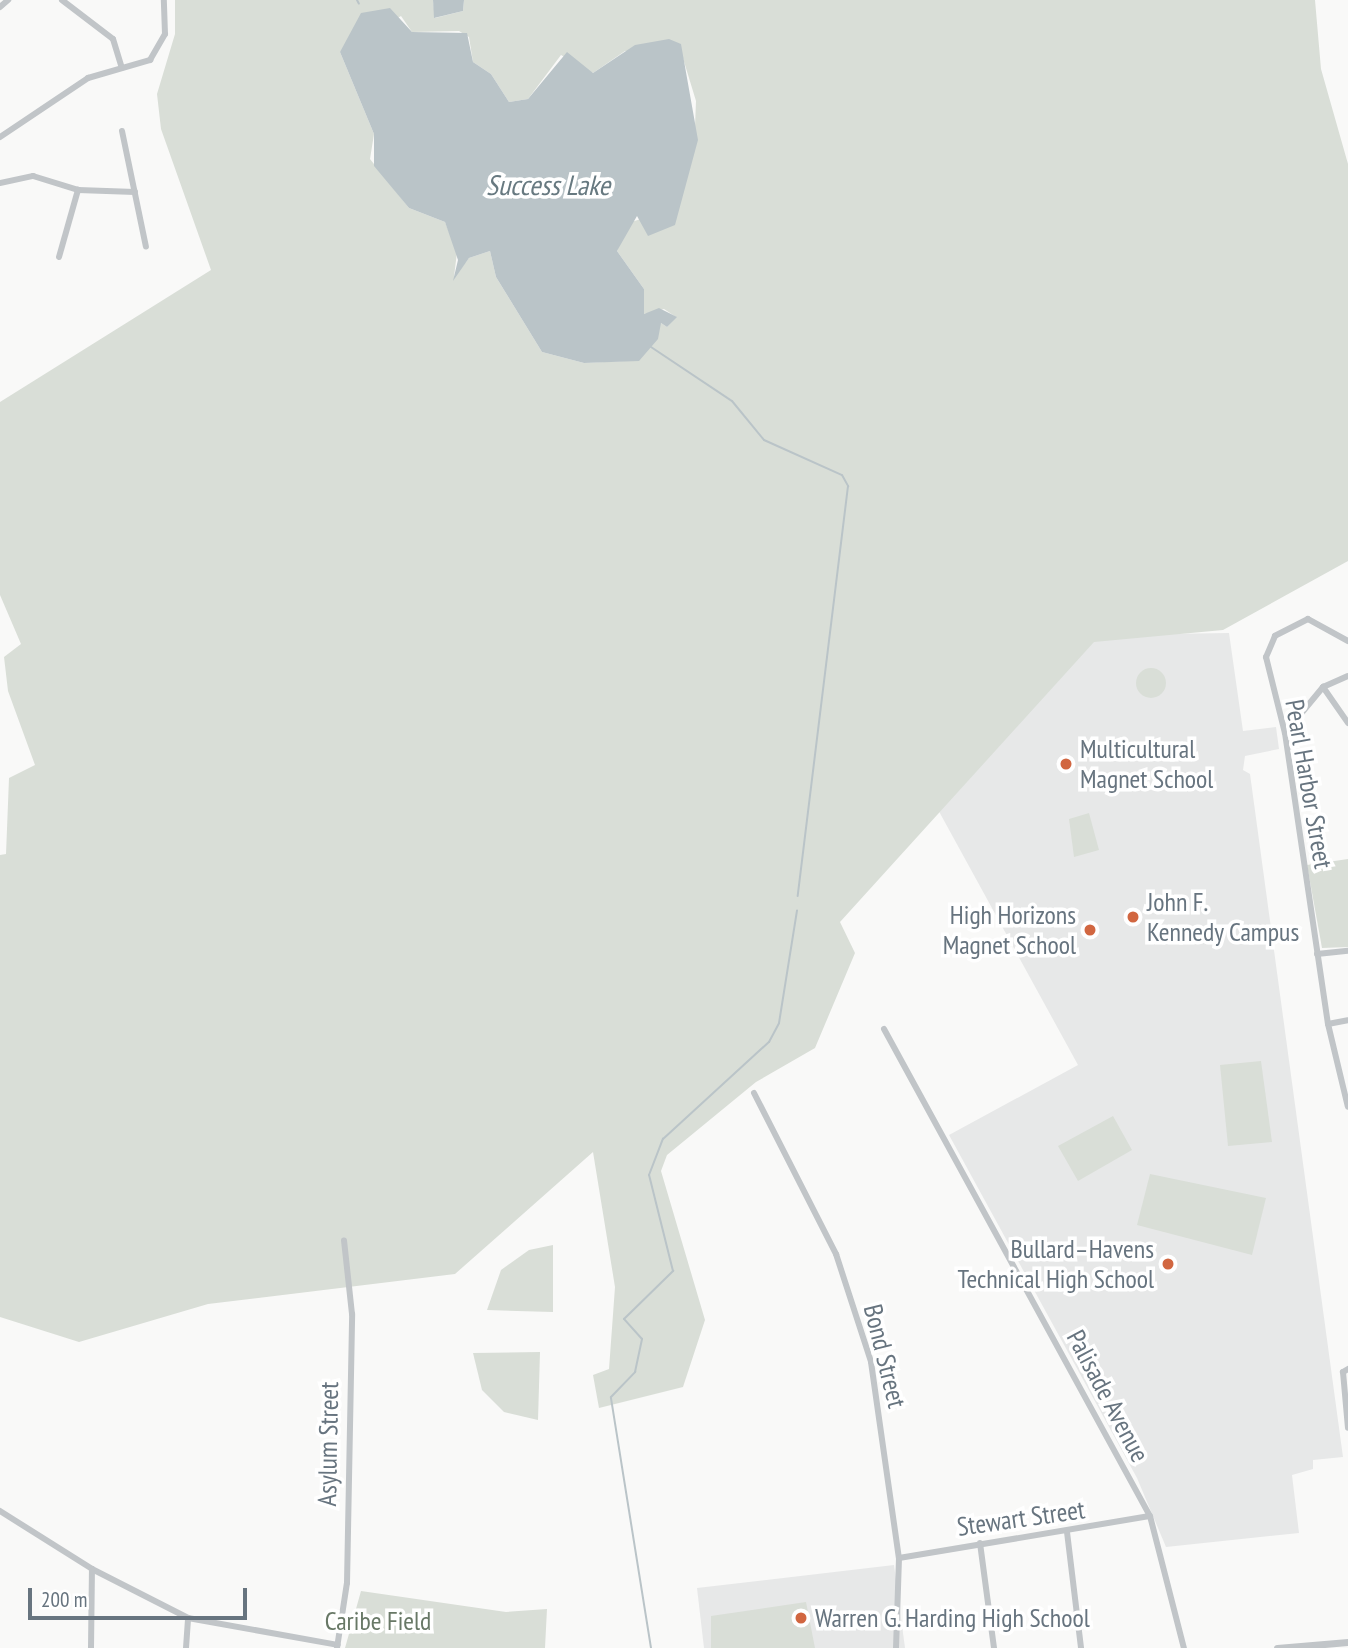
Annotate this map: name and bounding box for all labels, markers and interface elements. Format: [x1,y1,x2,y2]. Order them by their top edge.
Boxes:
water label: Success Lake [486,168,610,202]
street label: Pearl Harbor Street [1279,697,1339,871]
place label: Multicultural Magnet School [1080,733,1213,794]
marker: Multicultural Magnet School [1058,756,1074,772]
place label: John F. Kennedy Campus [1147,886,1300,948]
place label: High Horizons Magnet School [943,899,1076,960]
marker: John F. Kennedy Campus [1125,909,1141,925]
marker: High Horizons Magnet School [1082,922,1098,938]
place label: Bullard–Havens Technical High School [957,1233,1154,1294]
marker: Bullard–Havens Technical High School [1160,1256,1176,1272]
street label: Bond Street [857,1301,913,1411]
street label: Palisade Avenue [1060,1324,1156,1468]
street label: Asylum Street [311,1382,345,1506]
street label: Stewart Street [955,1494,1087,1542]
scale bar [32,1574,250,1618]
text: 200 m [41,1586,87,1613]
place label: Warren G. Harding High School [815,1602,1091,1634]
park label: Caribe Field [325,1605,431,1637]
marker: Warren G. Harding High School [793,1610,809,1626]

